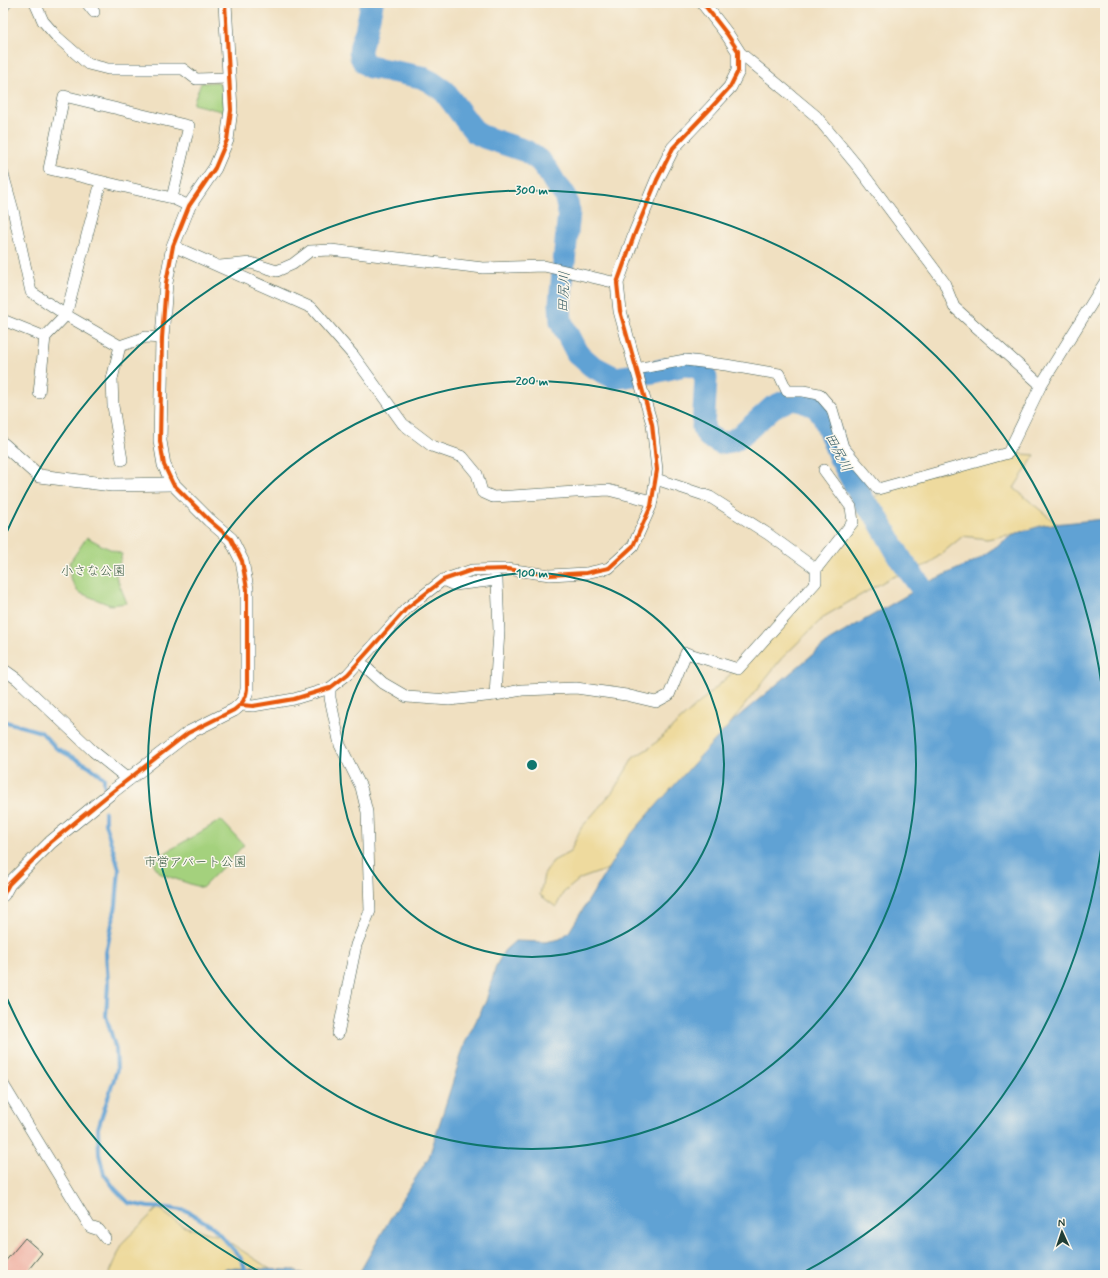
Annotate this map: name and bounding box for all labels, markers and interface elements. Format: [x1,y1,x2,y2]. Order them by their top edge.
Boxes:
text: 300 m [516,183,549,199]
water label: 田尻川 [554,271,574,313]
text: 200 m [516,374,549,390]
water label: 田尻川 [821,430,856,475]
park label: 小さな公園 [60,563,126,580]
text: 100 m [516,566,549,582]
centre of rings [525,758,539,772]
park label: 市営アパート公園 [143,854,247,871]
north arrow [1042,1212,1082,1252]
text: N [1058,1216,1066,1230]

